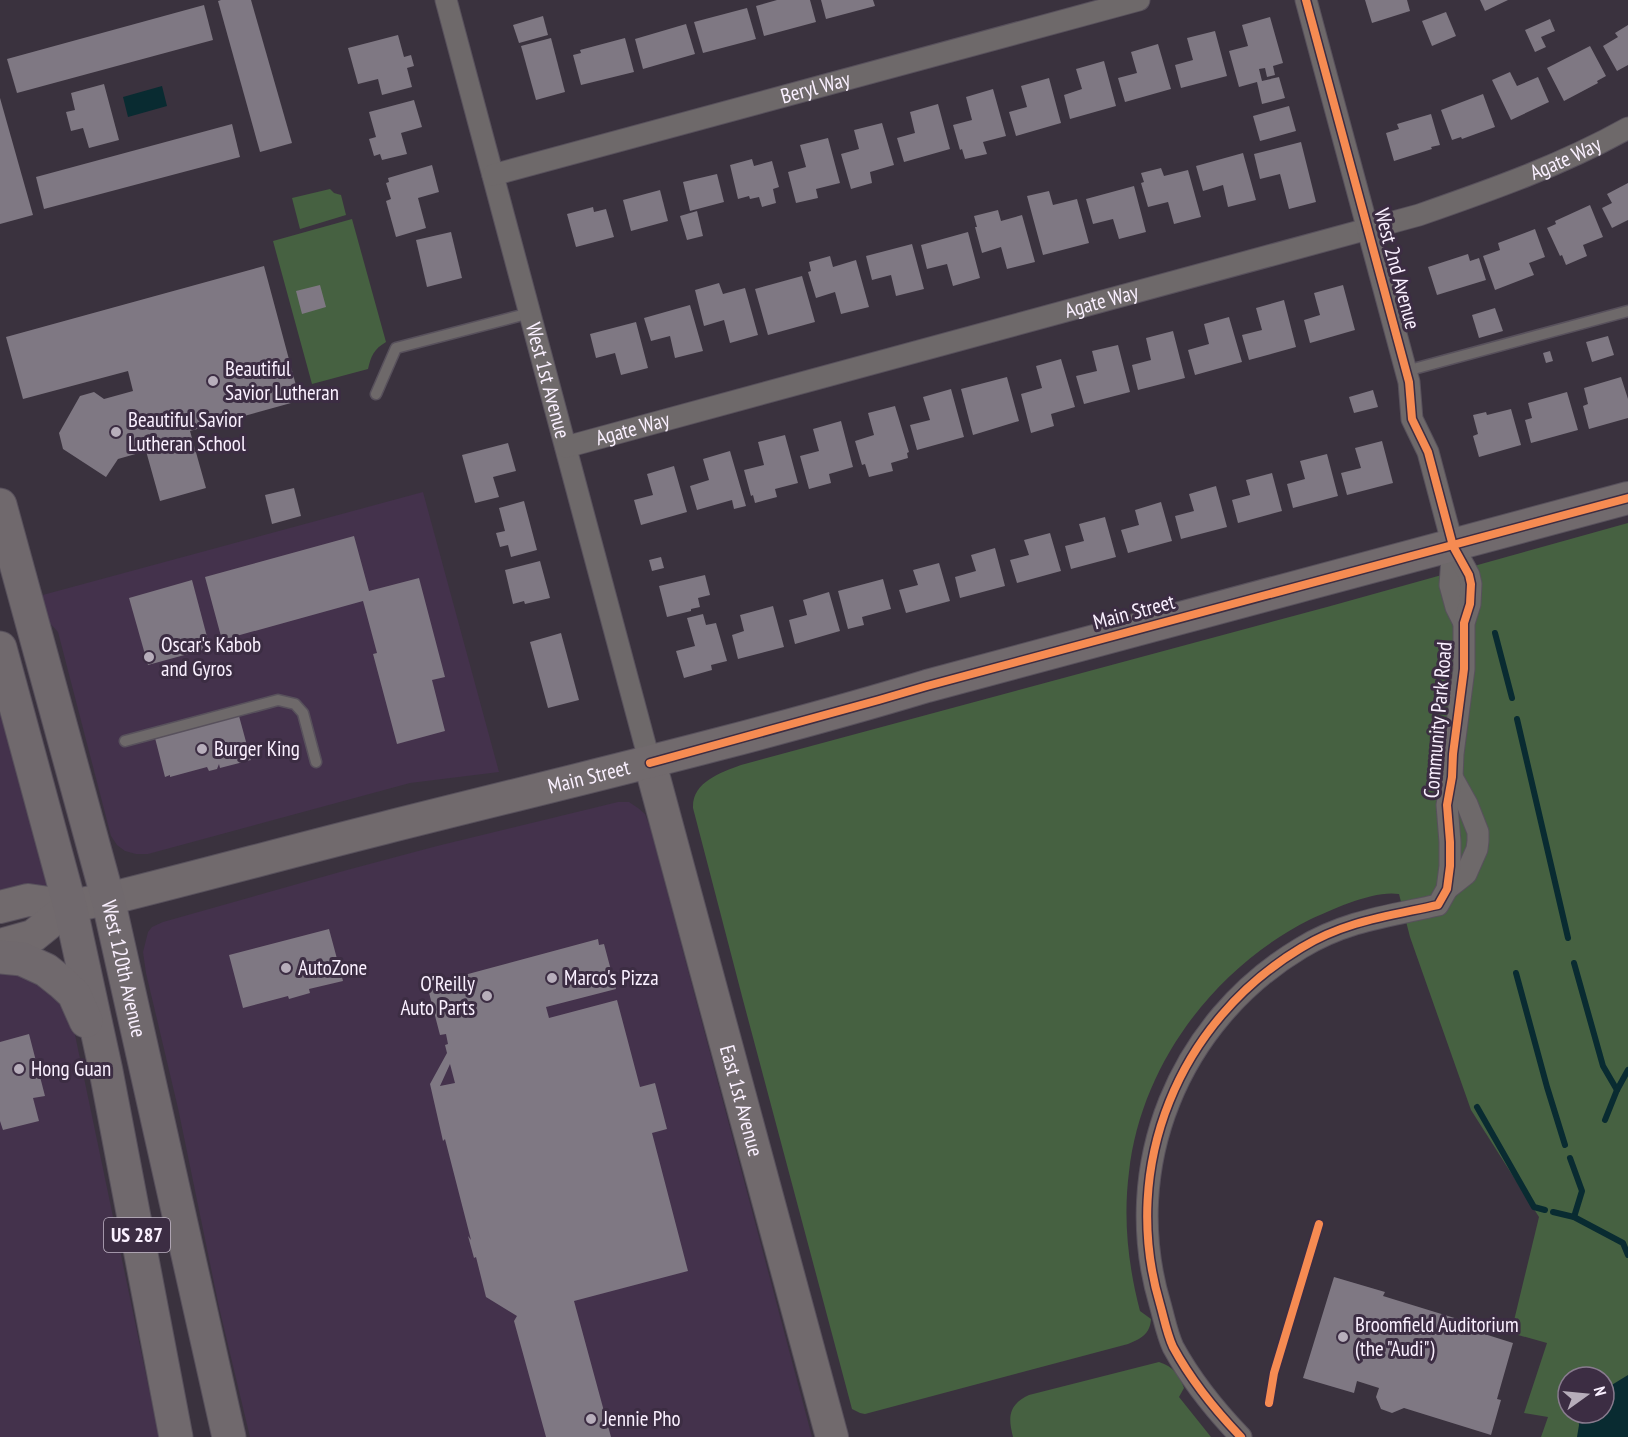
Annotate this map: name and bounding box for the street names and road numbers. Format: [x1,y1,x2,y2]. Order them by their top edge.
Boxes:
street label: Beryl Way [777,65,853,109]
street label: Agate Way [1526,130,1606,186]
street label: West 2nd Avenue [1368,205,1427,332]
street label: Agate Way [1062,278,1141,324]
street label: West 1st Avenue [520,320,577,441]
street label: Agate Way [593,405,672,451]
street label: Main Street [1090,588,1178,635]
street label: Community Park Road [1417,641,1458,799]
street label: Main Street [545,753,633,800]
street label: West 120th Avenue [96,897,153,1040]
street label: East 1st Avenue [714,1042,770,1159]
road number: US 287 [104,1218,170,1252]

